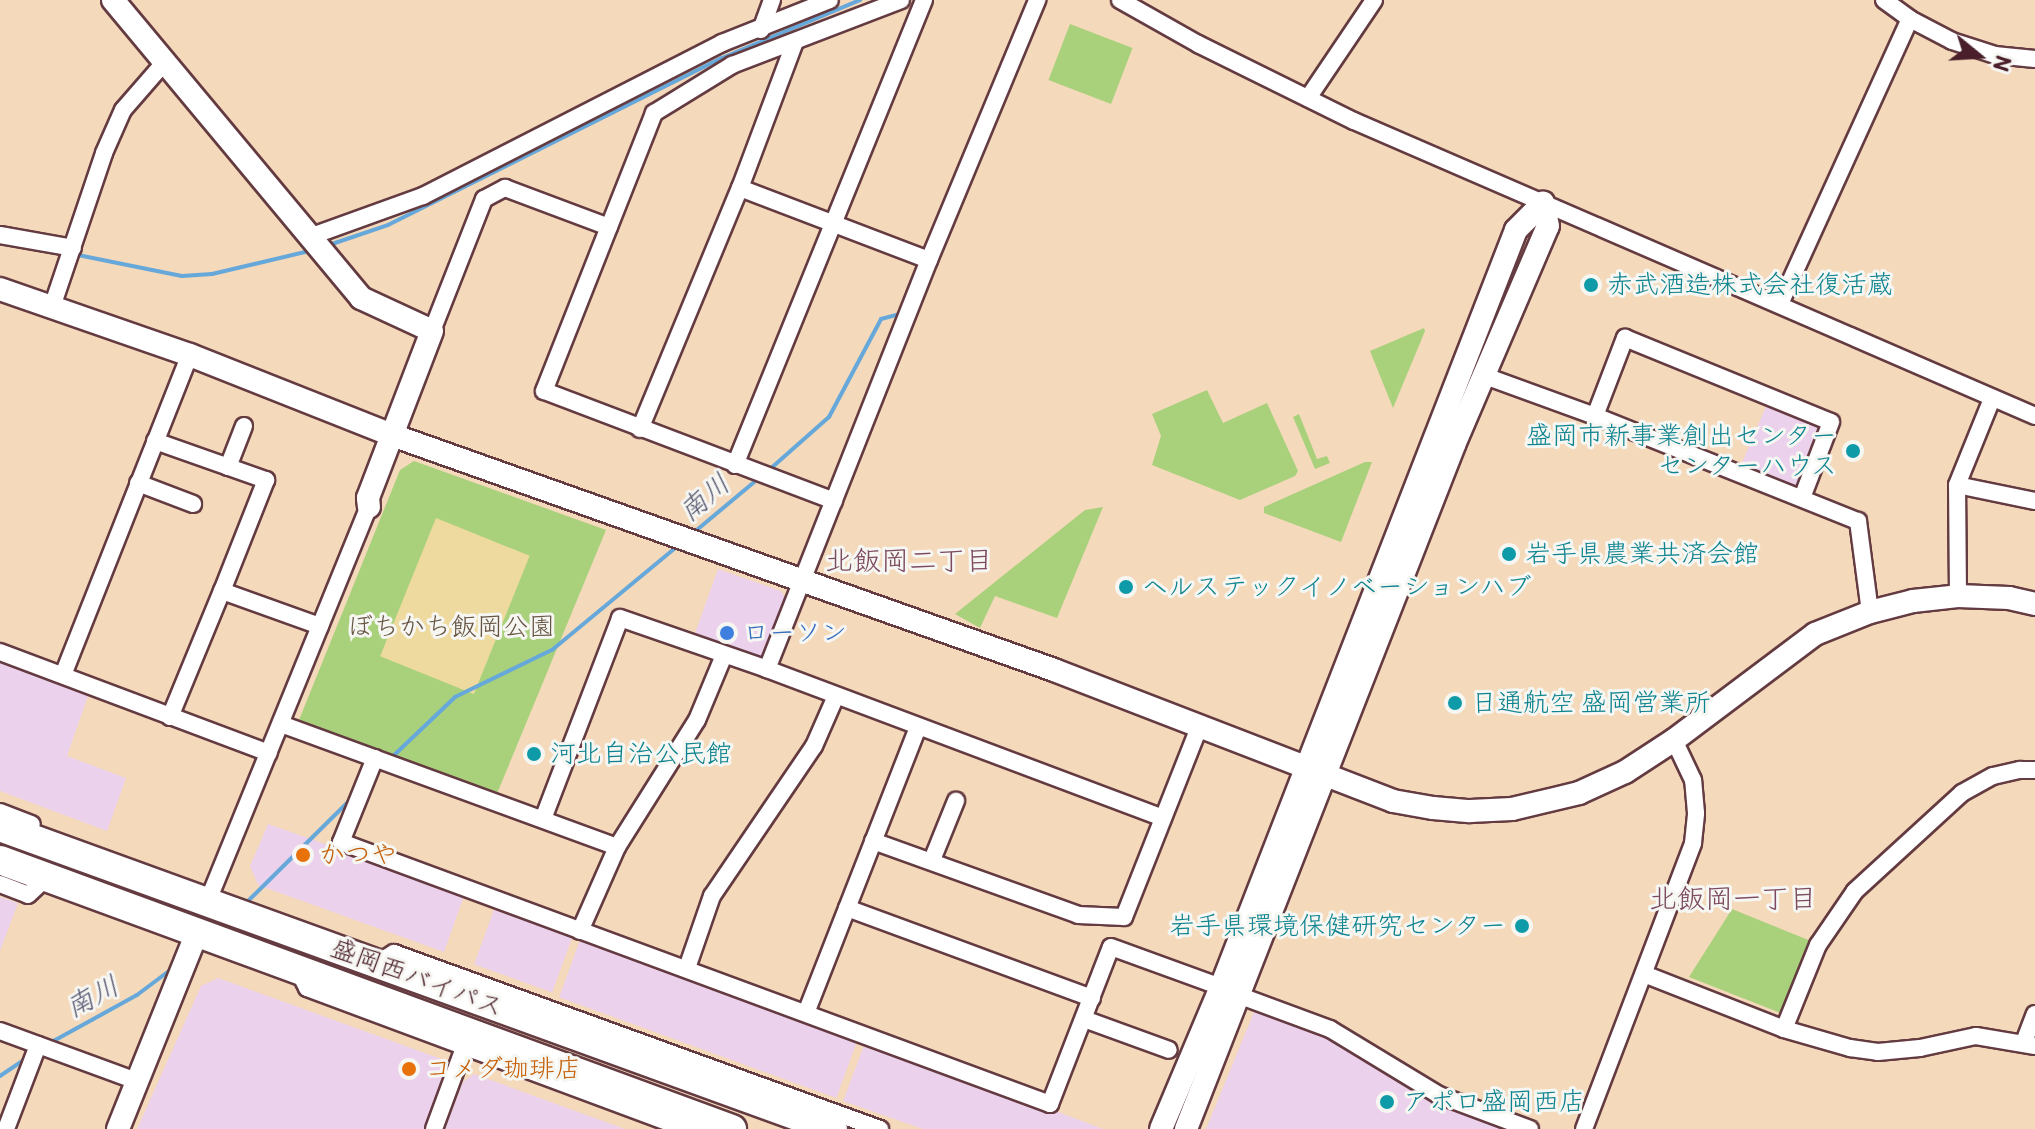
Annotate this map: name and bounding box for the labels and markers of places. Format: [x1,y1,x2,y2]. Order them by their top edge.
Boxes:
place label: 赤武酒造株式会社復活蔵 [1607,269,1893,301]
marker: 赤武酒造株式会社復活蔵 [1582,276,1600,294]
place label: 盛岡市新事業創出センター センターハウス [1525,420,1837,482]
marker: 盛岡市新事業創出センター センターハウス [1844,442,1862,460]
place label: 岩手県農業共済会館 [1525,538,1759,570]
marker: 岩手県農業共済会館 [1500,545,1518,563]
place label: ヘルステックイノベーションハブ [1142,571,1532,603]
marker: ヘルステックイノベーションハブ [1117,578,1135,596]
place label: ローソン [743,617,847,649]
marker: ローソン [718,624,736,642]
place label: 日通航空 盛岡営業所 [1471,687,1711,719]
marker: 日通航空 盛岡営業所 [1446,694,1464,712]
place label: 河北自治公民館 [550,738,732,770]
marker: 河北自治公民館 [525,745,543,763]
place label: かつや [319,839,397,871]
marker: かつや [294,846,312,864]
place label: 岩手県環境保健研究センター [1168,910,1506,942]
marker: 岩手県環境保健研究センター [1513,917,1531,935]
place label: コメダ珈琲店 [425,1053,581,1085]
marker: コメダ珈琲店 [400,1060,418,1078]
place label: アポロ盛岡西店 [1403,1086,1585,1118]
marker: アポロ盛岡西店 [1378,1093,1396,1111]

